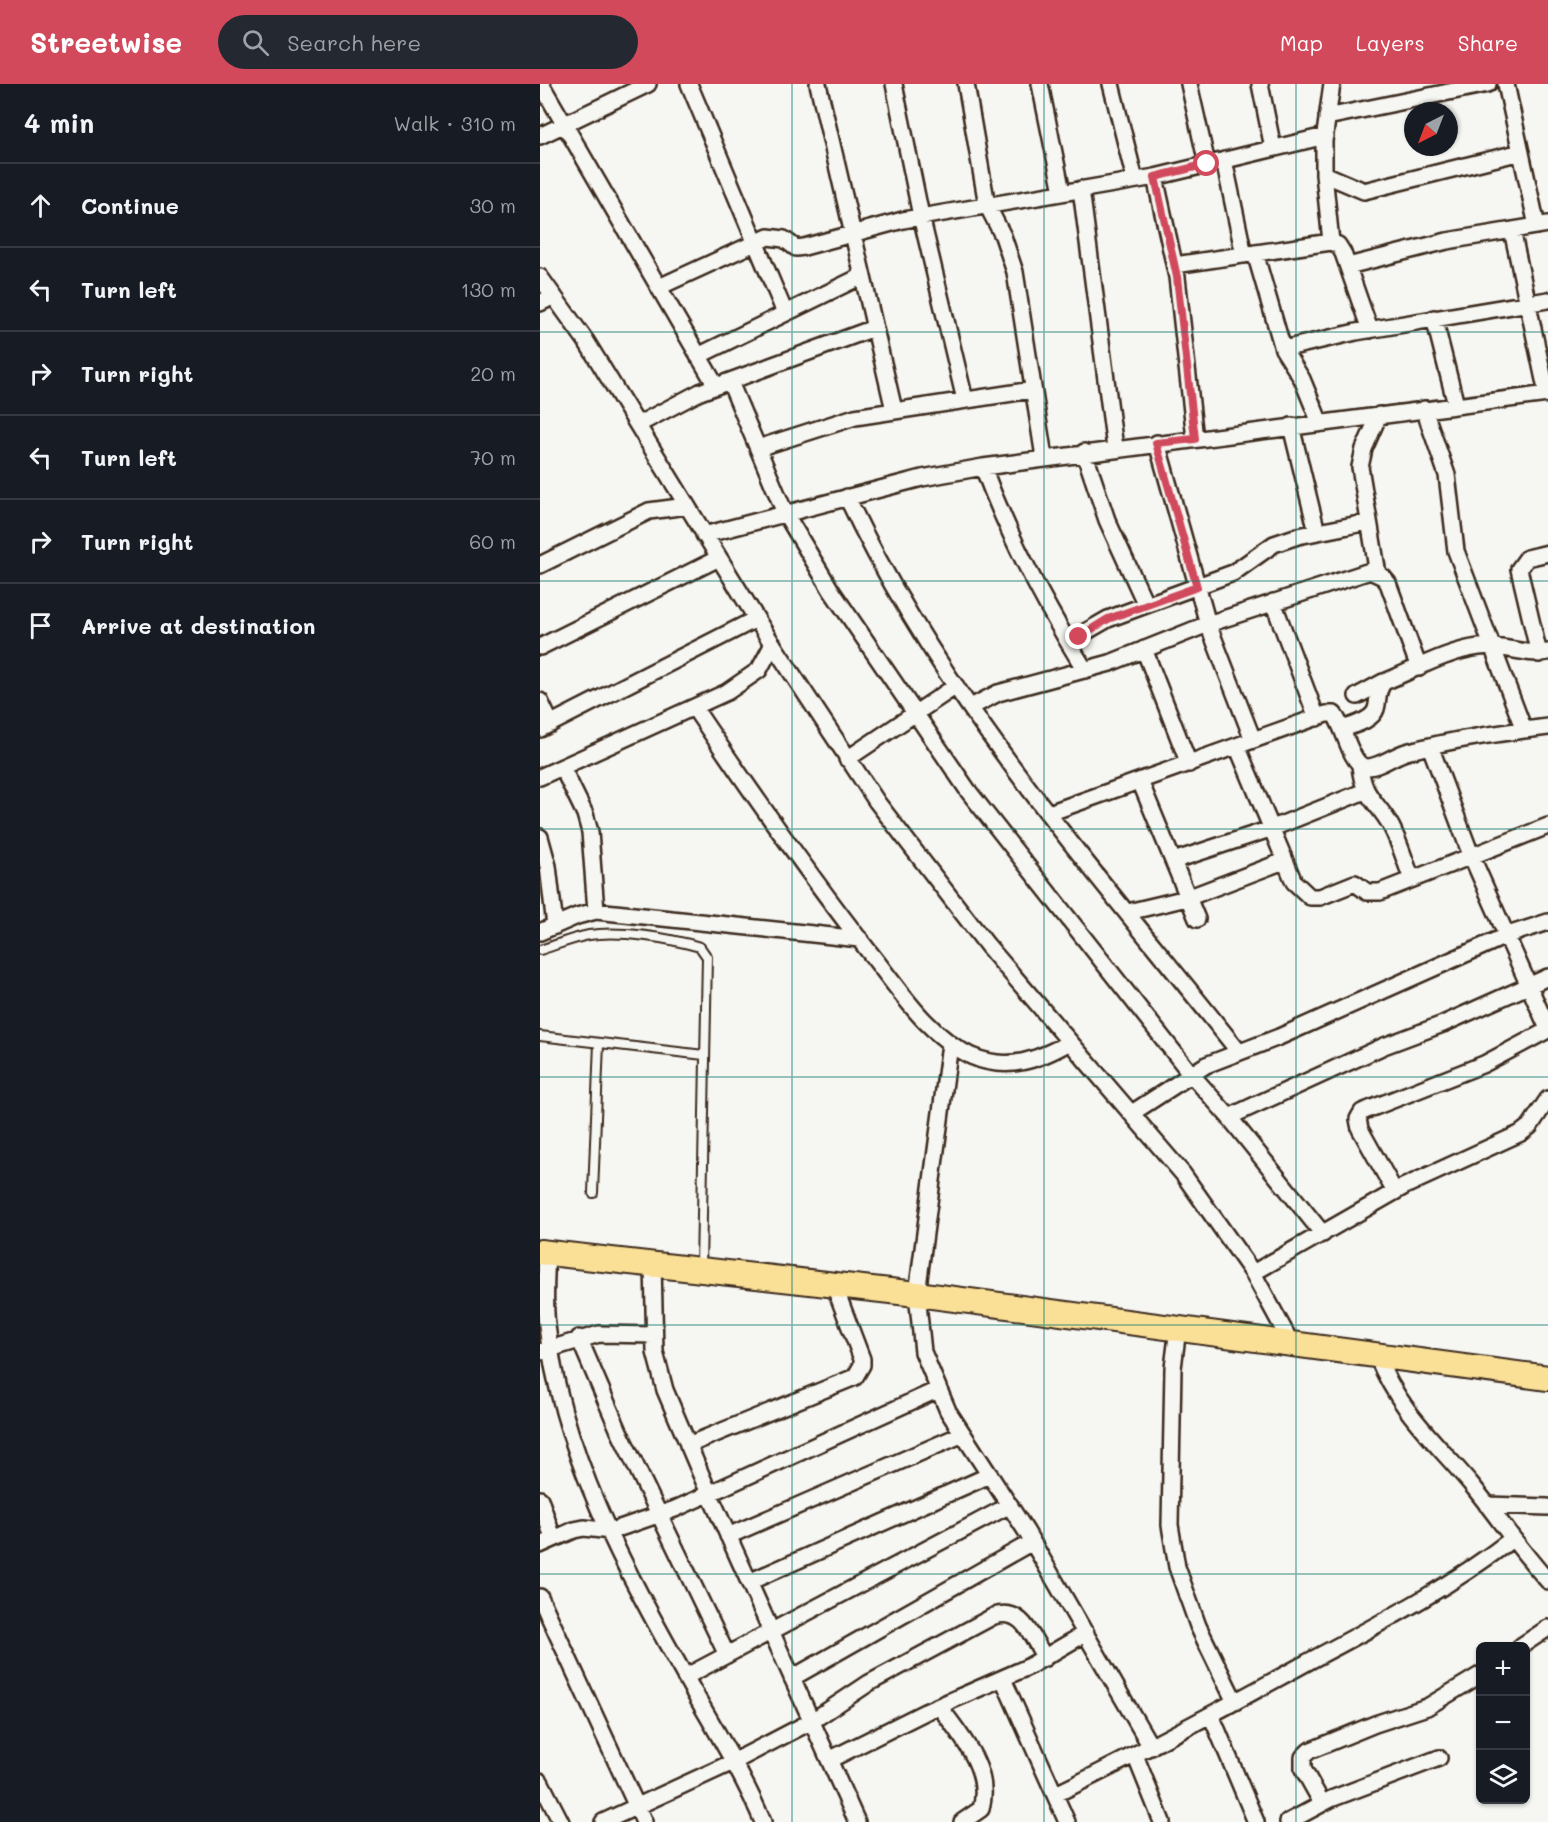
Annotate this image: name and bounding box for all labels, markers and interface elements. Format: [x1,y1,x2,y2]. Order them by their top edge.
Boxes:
search box [218,15,638,69]
text: Streetwise [30,24,182,60]
icon: search [239,26,272,59]
text: Search here [287,28,421,57]
text: Map [1280,29,1323,56]
text: Layers [1356,29,1425,56]
text: Share [1458,29,1518,56]
north arrow [1404,102,1458,156]
text: 4 min [24,106,94,140]
text: Walk · 310 m [393,110,516,136]
route start [1193,150,1219,176]
icon: ahead [24,189,57,222]
text: Continue [81,191,179,220]
text: 30 m [470,192,516,218]
icon: left [24,273,57,306]
text: Turn left [81,275,177,304]
text: 130 m [461,276,516,302]
icon: right [24,357,57,390]
text: Turn right [81,359,193,388]
text: 20 m [470,360,516,386]
icon: left [24,441,57,474]
text: Turn left [81,443,177,472]
text: 70 m [470,444,516,470]
icon: right [24,525,57,558]
text: Turn right [81,527,193,556]
text: 60 m [469,528,516,554]
icon: arrive [24,609,57,642]
text: Arrive at destination [81,611,316,640]
route end [1065,623,1091,649]
map controls [1476,1642,1530,1804]
button: + [1476,1642,1530,1696]
button: − [1476,1696,1530,1750]
button: layers [1476,1750,1530,1804]

